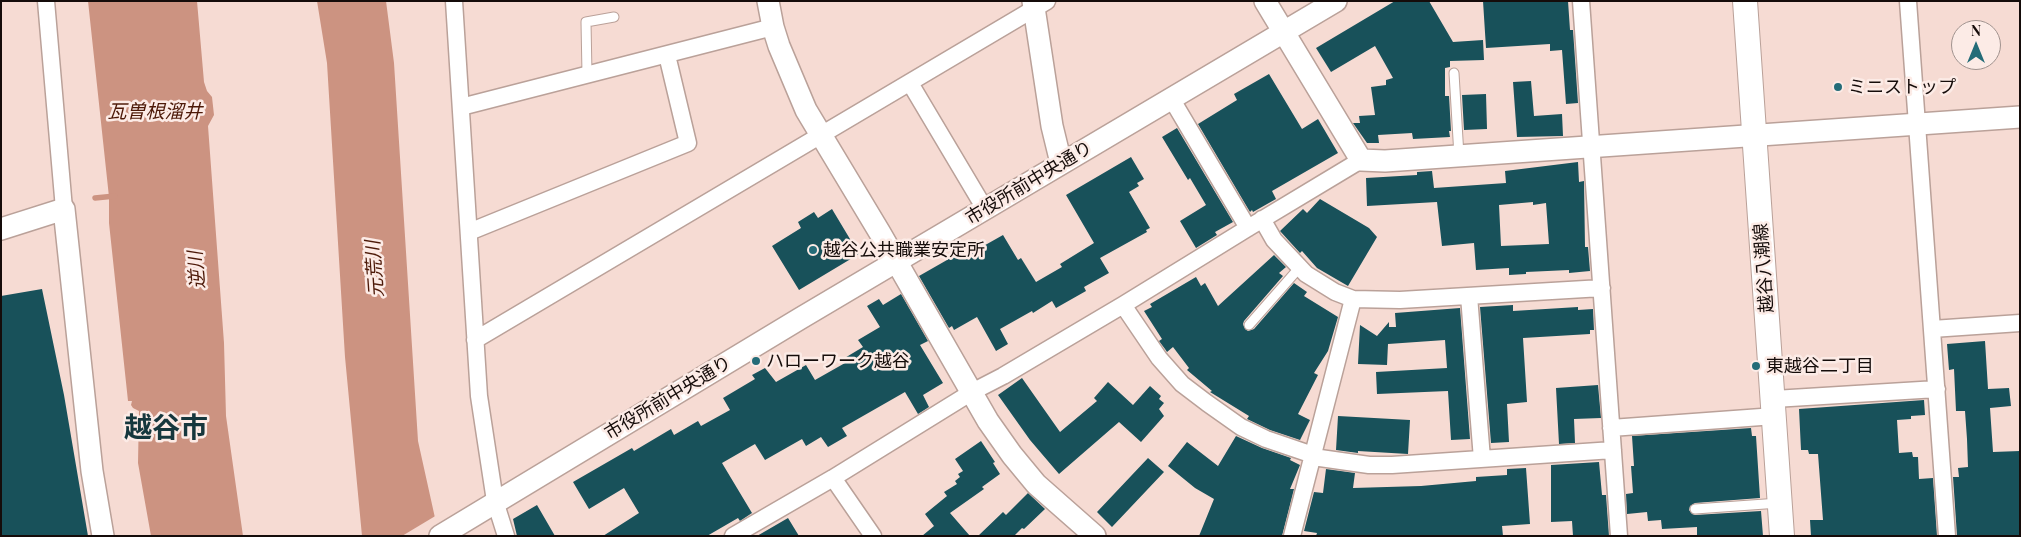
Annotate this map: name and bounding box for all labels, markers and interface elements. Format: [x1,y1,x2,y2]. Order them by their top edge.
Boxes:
north arrow [1951,20,2001,70]
text: N [1971,21,1981,40]
place label: ミニストップ [1848,76,1956,98]
marker: ミニストップ [1832,81,1844,93]
water label: 瓦曽根溜井 [108,101,202,123]
street label: 市役所前中央通り [962,137,1096,229]
street label: 越谷八潮線 [1750,222,1778,314]
place label: 越谷公共職業安定所 [823,239,985,261]
water label: 元荒川 [362,240,388,298]
marker: 越谷公共職業安定所 [807,244,819,256]
water label: 逆川 [184,250,210,290]
place label: ハローワーク越谷 [766,350,910,372]
street label: 市役所前中央通り [601,352,735,444]
marker: ハローワーク越谷 [750,355,762,367]
place label: 東越谷二丁目 [1766,355,1874,377]
marker: 東越谷二丁目 [1750,360,1762,372]
district label: 越谷市 [124,411,208,445]

